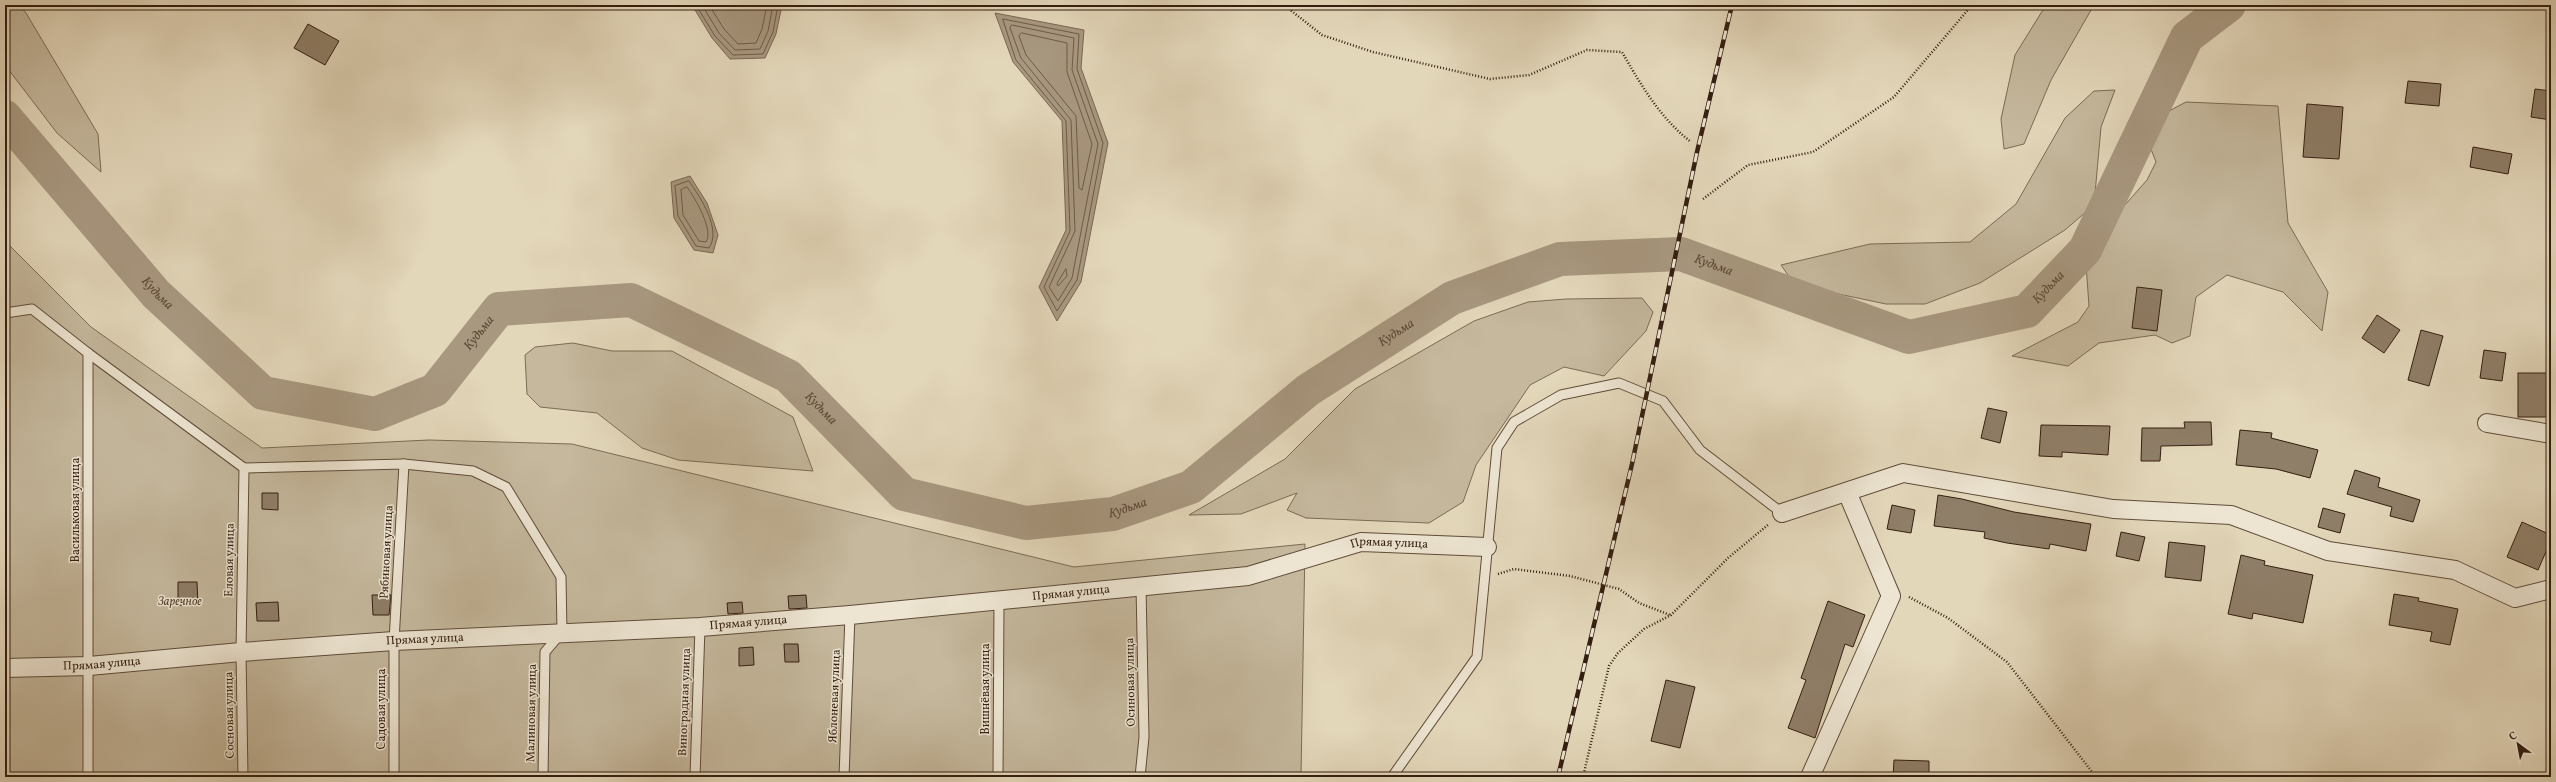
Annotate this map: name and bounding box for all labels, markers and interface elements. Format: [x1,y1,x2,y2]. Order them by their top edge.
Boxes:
water label: Кудьма [1691,250,1735,281]
water label: Кудьма [2029,267,2069,309]
water label: Кудьма [136,273,177,314]
water label: Кудьма [460,312,499,355]
water label: Кудьма [1375,315,1418,352]
water label: Кудьма [800,388,841,429]
street label: Васильковая улица [68,458,84,562]
water label: Кудьма [1108,494,1150,523]
street label: Рябиновая улица [377,505,397,599]
street label: Еловая улица [221,523,239,597]
street label: Прямая улица [1348,534,1428,553]
street label: Прямая улица [1032,582,1111,605]
park label: Заречное [157,594,202,610]
street label: Прямая улица [709,612,788,634]
street label: Прямая улица [385,630,464,650]
street label: Осиновая улица [1122,637,1140,727]
street label: Вишнёвая улица [978,643,994,735]
street label: Виноградная улица [675,648,695,756]
street label: Яблоневая улица [825,649,845,743]
street label: Прямая улица [63,653,141,675]
street label: Малиновая улица [523,664,541,762]
street label: Садовая улица [374,669,390,749]
street label: Сосновая улица [221,671,239,759]
north arrow [2498,724,2538,764]
text: С [2507,729,2520,745]

